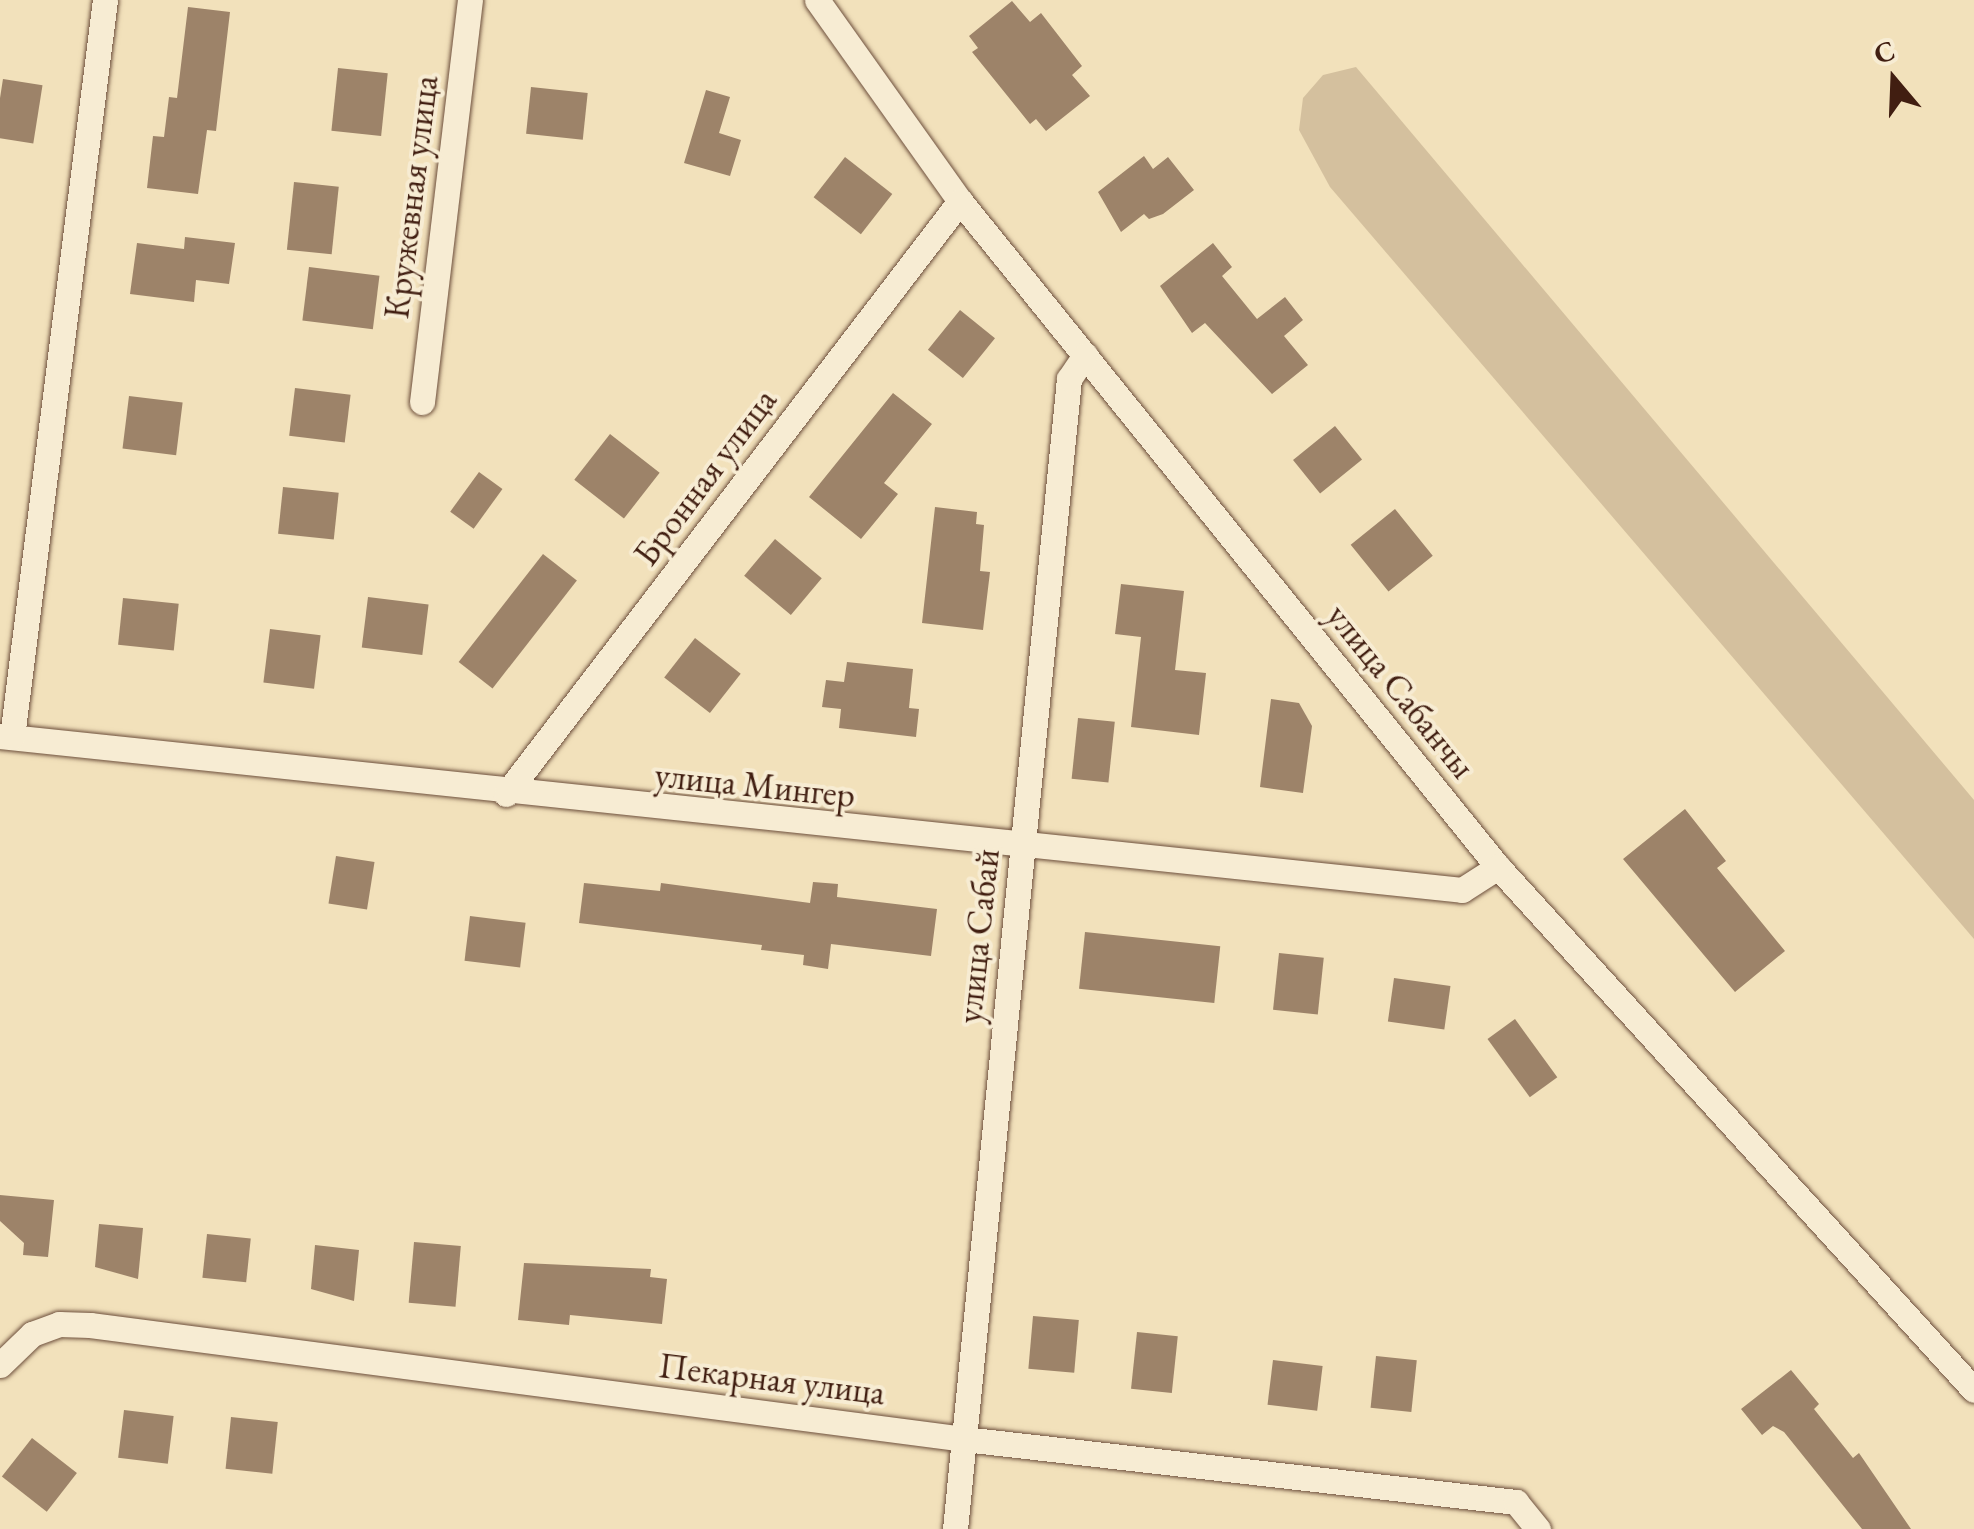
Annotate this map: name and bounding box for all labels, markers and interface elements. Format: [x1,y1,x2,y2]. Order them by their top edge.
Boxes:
north arrow [1844,30,1944,130]
text: С [1869,31,1899,72]
street label: Кружевная улица [375,73,447,321]
street label: Бронная улица [625,380,785,574]
street label: улица Сабанчы [1318,595,1484,787]
street label: улица Мингер [653,754,857,816]
street label: улица Сабай [948,847,1008,1025]
street label: Пекарная улица [657,1344,887,1414]

